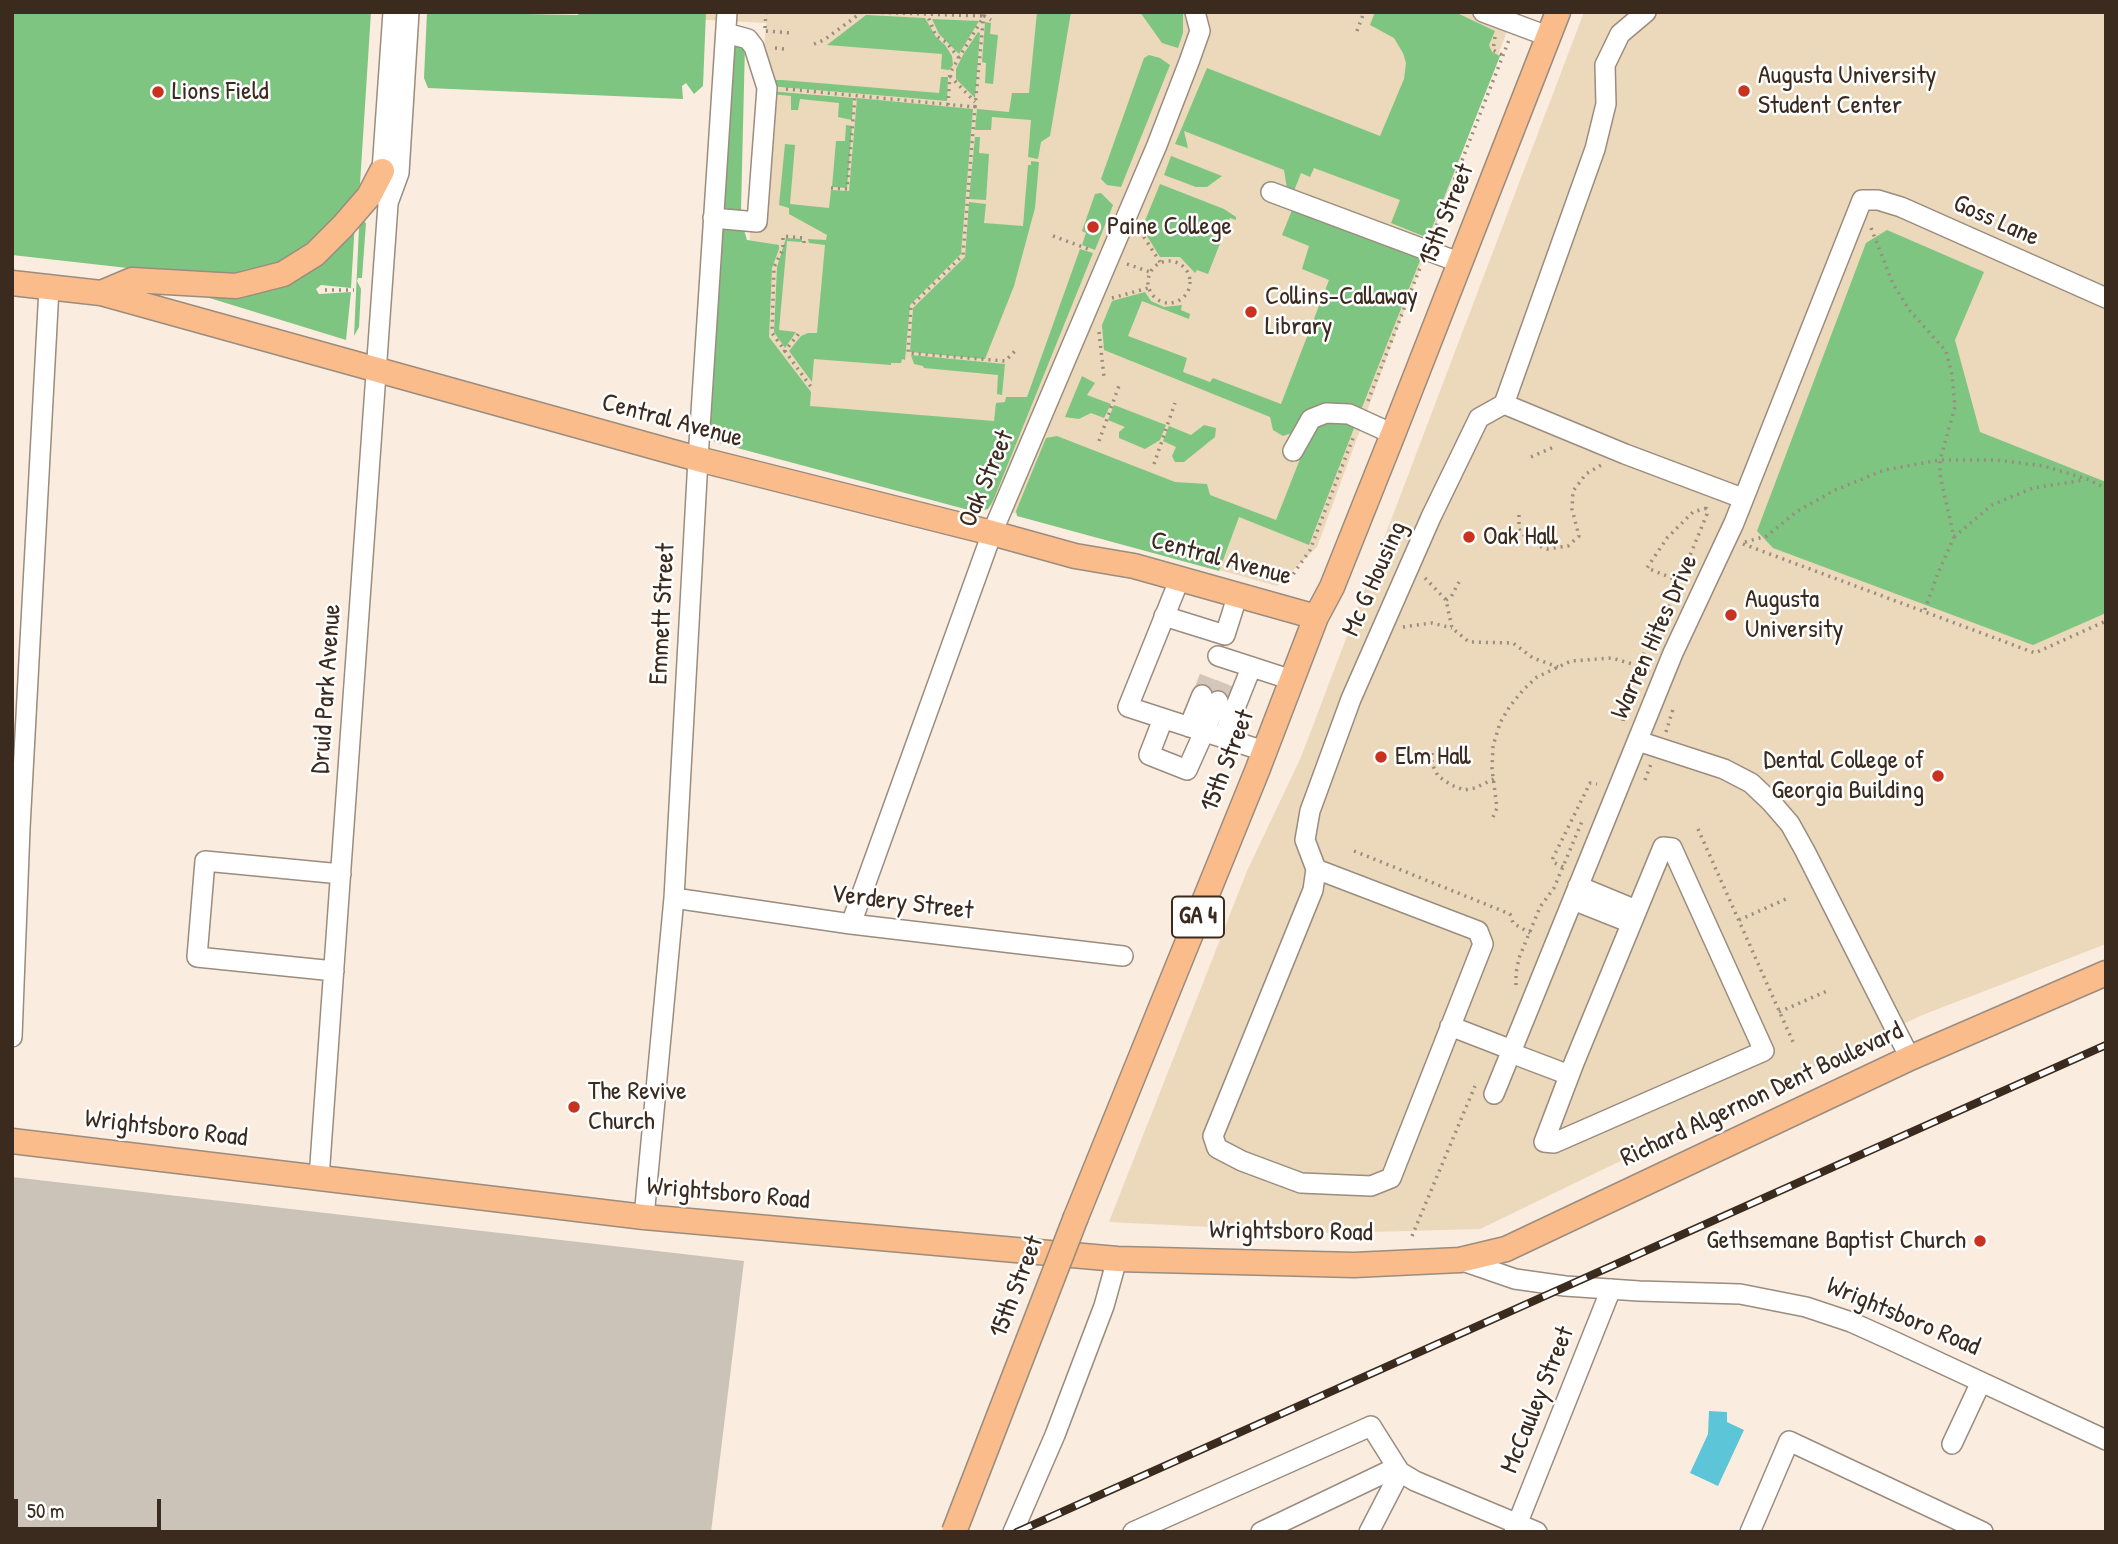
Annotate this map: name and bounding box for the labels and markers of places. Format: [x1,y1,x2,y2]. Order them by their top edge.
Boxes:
place label: Augusta University Student Center [1758,60,1937,122]
place label: Lions Field [172,76,269,108]
marker: Augusta University Student Center [1736,83,1752,99]
marker: Lions Field [150,84,166,100]
place label: Paine College [1107,211,1232,243]
marker: Paine College [1085,219,1101,235]
place label: Collins-Callaway Library [1265,281,1418,342]
marker: Collins-Callaway Library [1243,304,1259,320]
place label: Oak Hall [1483,521,1558,553]
marker: Oak Hall [1461,529,1477,545]
place label: Augusta University [1745,584,1843,646]
marker: Augusta University [1723,607,1739,623]
place label: Elm Hall [1395,741,1471,773]
place label: Dental College of Georgia Building [1764,745,1924,806]
marker: Elm Hall [1373,749,1389,765]
marker: Dental College of Georgia Building [1930,768,1946,784]
place label: The Revive Church [588,1076,687,1138]
marker: The Revive Church [566,1099,582,1115]
place label: Gethsemane Baptist Church [1706,1225,1966,1257]
marker: Gethsemane Baptist Church [1972,1233,1988,1249]

